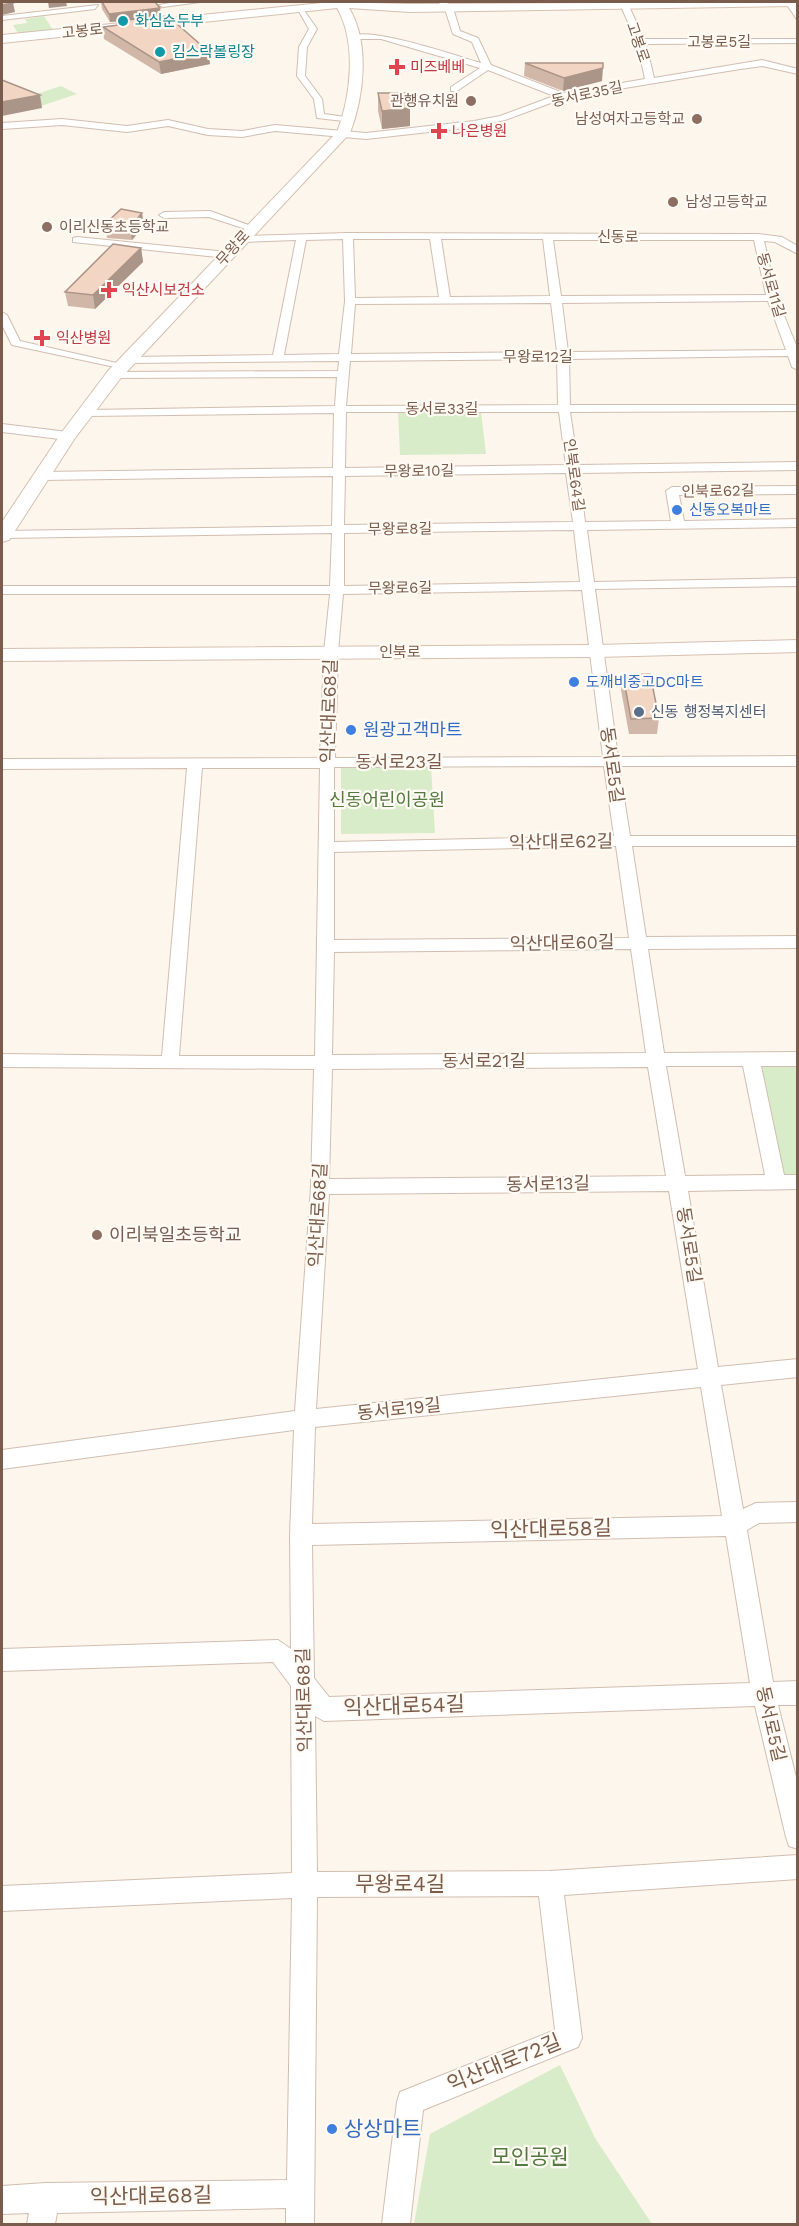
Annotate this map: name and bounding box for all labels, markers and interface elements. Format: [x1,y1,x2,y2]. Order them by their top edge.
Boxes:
place label: 화심순두부 [135,12,204,30]
marker: 화심순두부 [116,14,130,28]
street label: 고봉로 [623,19,653,65]
street label: 고봉로 [60,20,104,42]
street label: 고봉로5길 [687,33,751,51]
place label: 킴스락볼링장 [172,43,255,61]
marker: 킴스락볼링장 [153,45,167,59]
marker: 미즈베베 [388,58,406,76]
place label: 미즈베베 [410,58,465,76]
street label: 동서로35길 [550,78,624,110]
place label: 관행유치원 [390,92,459,110]
marker: 관행유치원 [464,94,478,108]
place label: 남성여자고등학교 [575,110,685,128]
marker: 남성여자고등학교 [690,112,704,126]
marker: 나은병원 [430,122,448,140]
place label: 나은병원 [452,122,507,140]
place label: 남성고등학교 [685,193,768,211]
marker: 남성고등학교 [666,195,680,209]
place label: 이리신동초등학교 [59,218,169,236]
marker: 이리신동초등학교 [40,220,54,234]
street label: 무왕로 [212,227,254,269]
street label: 신동로 [597,228,639,246]
street label: 동서로11길 [753,250,789,320]
marker: 익산시보건소 [100,281,118,299]
place label: 익산시보건소 [122,281,205,299]
marker: 익산병원 [33,329,51,347]
place label: 익산병원 [56,329,111,347]
street label: 무왕로12길 [503,348,573,366]
street label: 동서로33길 [406,400,478,418]
street label: 인북로64길 [560,437,588,513]
street label: 무왕로10길 [384,461,454,481]
street label: 인북로62길 [681,481,755,501]
place label: 신동오복마트 [689,501,772,519]
marker: 신동오복마트 [670,503,684,517]
street label: 무왕로8길 [368,519,432,539]
street label: 무왕로6길 [368,578,432,598]
street label: 인북로 [379,643,421,661]
street label: 익산대로68길 [316,658,341,764]
place label: 도깨비중고DC마트 [586,673,704,691]
marker: 도깨비중고DC마트 [567,675,581,689]
place label: 신동 행정복지센터 [651,703,767,721]
marker: 신동 행정복지센터 [632,705,646,719]
place label: 원광고객마트 [363,719,462,740]
marker: 원광고객마트 [344,723,358,737]
street label: 동서로5길 [597,725,628,804]
street label: 동서로23길 [355,751,443,772]
park label: 신동어린이공원 [329,789,445,810]
street label: 익산대로62길 [509,830,613,853]
street label: 익산대로60길 [509,931,615,954]
street label: 동서로21길 [442,1050,526,1071]
street label: 익산대로68길 [304,1162,331,1268]
street label: 동서로13길 [506,1172,590,1195]
street label: 동서로5길 [673,1205,706,1284]
place label: 이리북일초등학교 [109,1224,241,1245]
marker: 이리북일초등학교 [90,1228,104,1242]
street label: 동서로19길 [356,1394,442,1423]
street label: 익산대로58길 [490,1515,612,1542]
street label: 익산대로68길 [292,1647,315,1753]
street label: 동서로5길 [753,1684,790,1764]
street label: 익산대로54길 [343,1691,465,1720]
street label: 무왕로4길 [355,1871,445,1896]
street label: 익산대로72길 [443,2028,564,2097]
place label: 상상마트 [344,2116,421,2141]
marker: 상상마트 [325,2122,339,2136]
park label: 모인공원 [491,2144,569,2169]
street label: 익산대로68길 [90,2182,212,2209]

